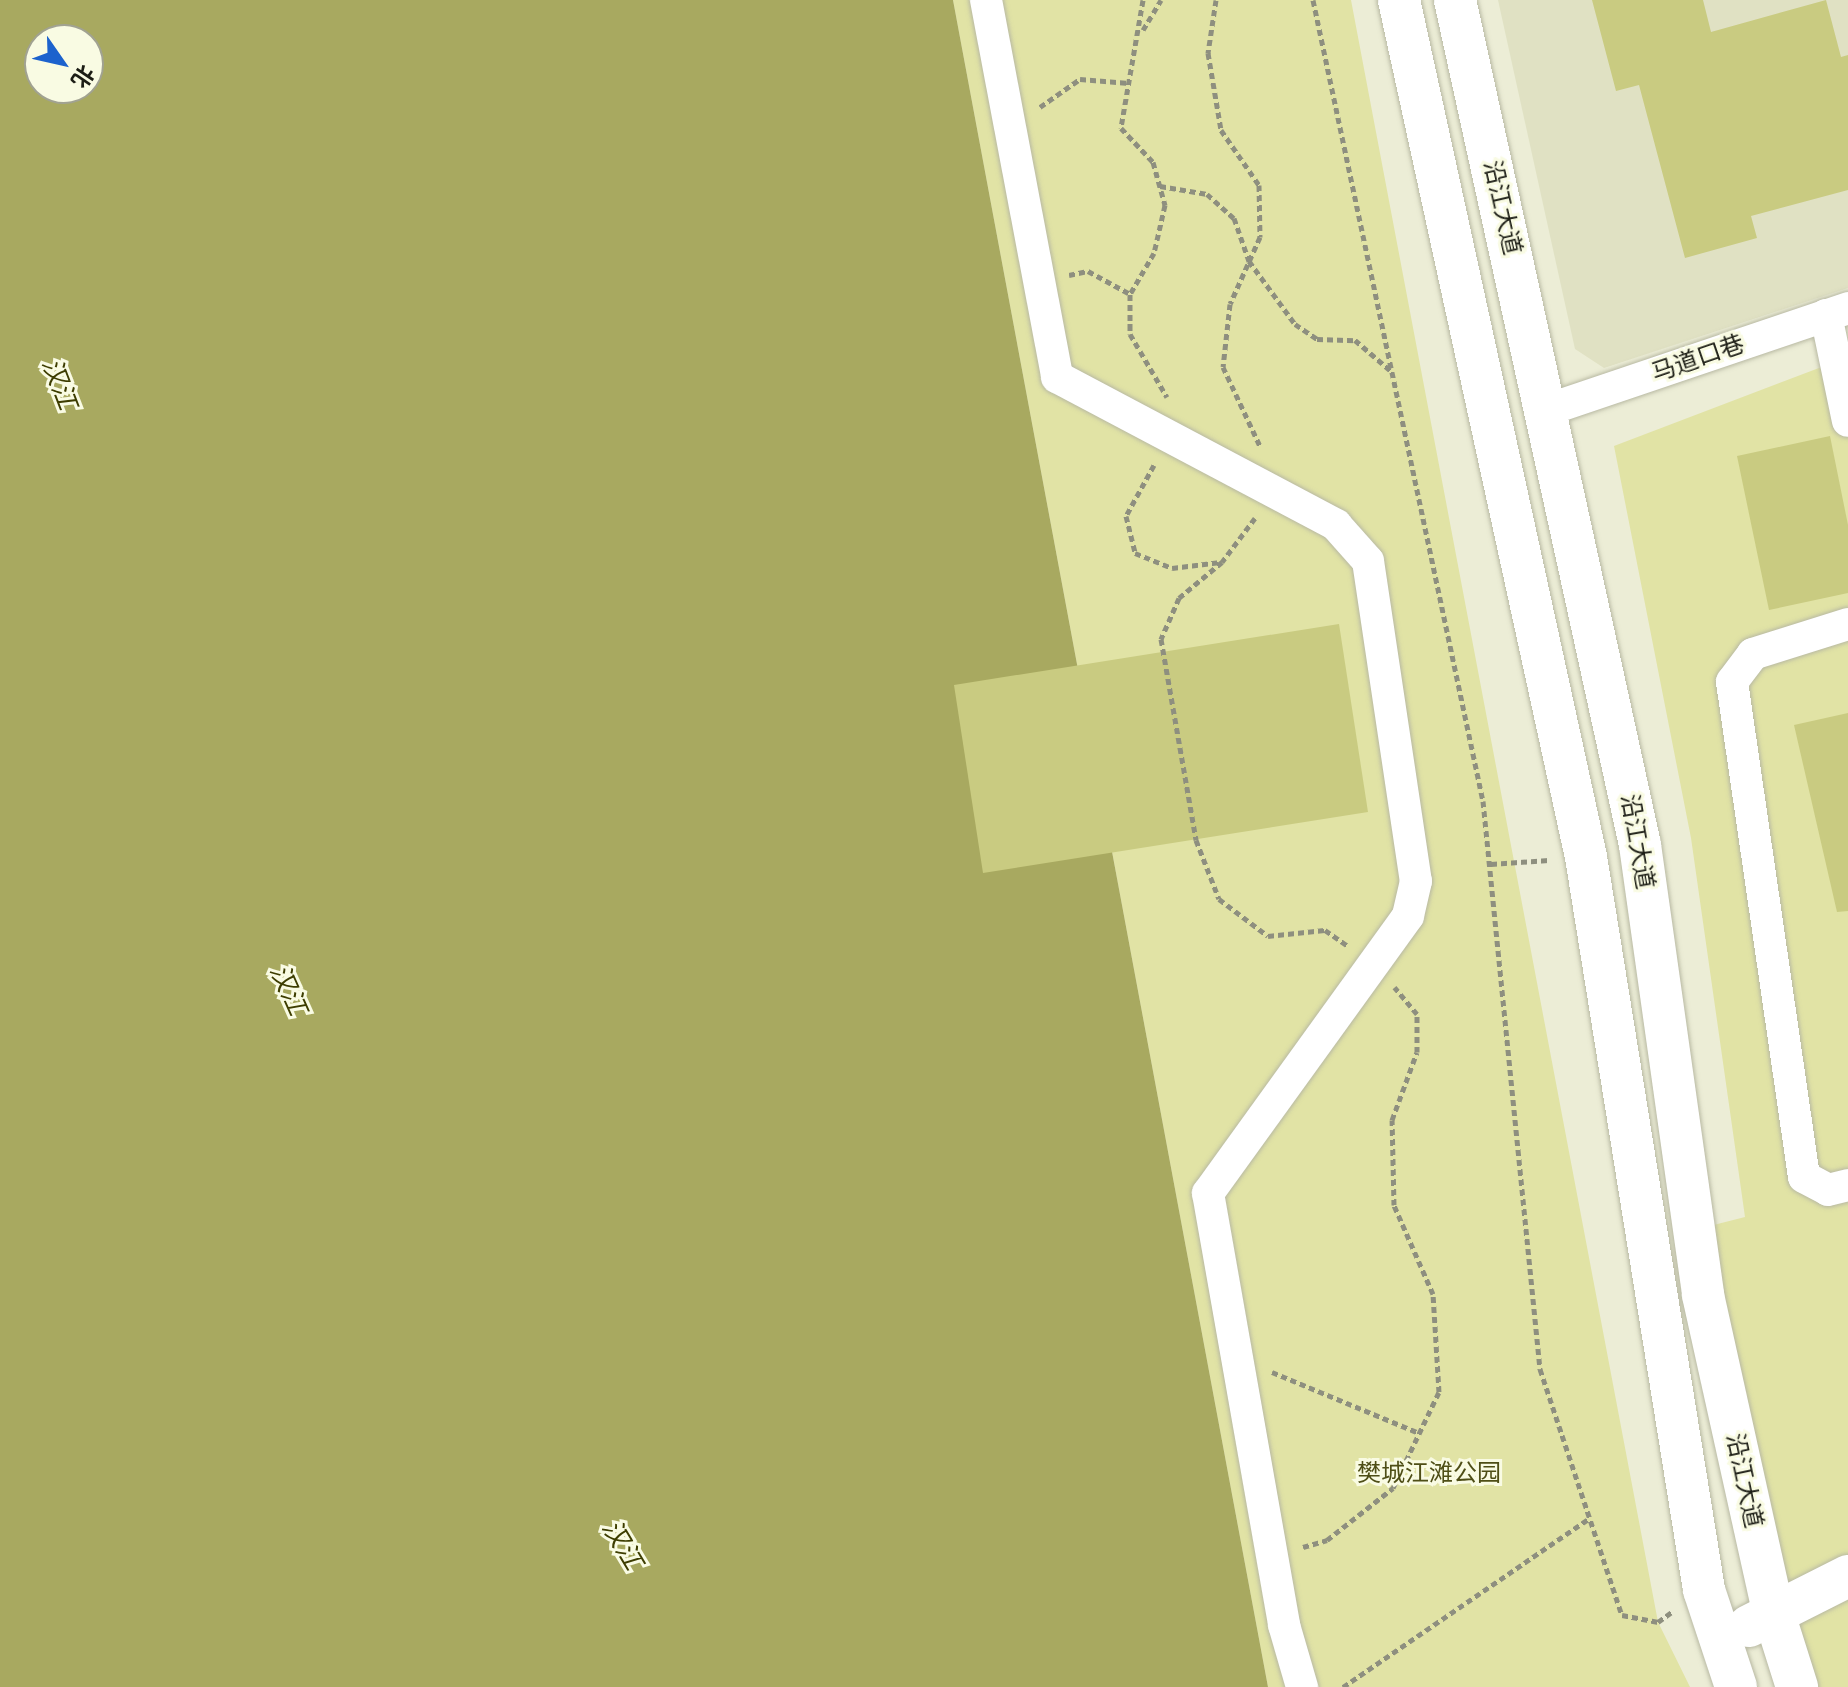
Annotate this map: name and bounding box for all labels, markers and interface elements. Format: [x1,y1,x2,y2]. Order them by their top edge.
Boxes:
north arrow [24,24,104,104]
text: 北 [65,60,100,93]
street label: 沿江大道 [1477,158,1527,258]
street label: 马道口巷 [1648,330,1748,388]
water label: 汉江 [35,354,83,414]
street label: 沿江大道 [1614,792,1660,892]
water label: 汉江 [263,960,313,1020]
street label: 沿江大道 [1720,1431,1768,1531]
park label: 樊城江滩公园 [1357,1460,1501,1488]
water label: 汉江 [595,1515,649,1575]

